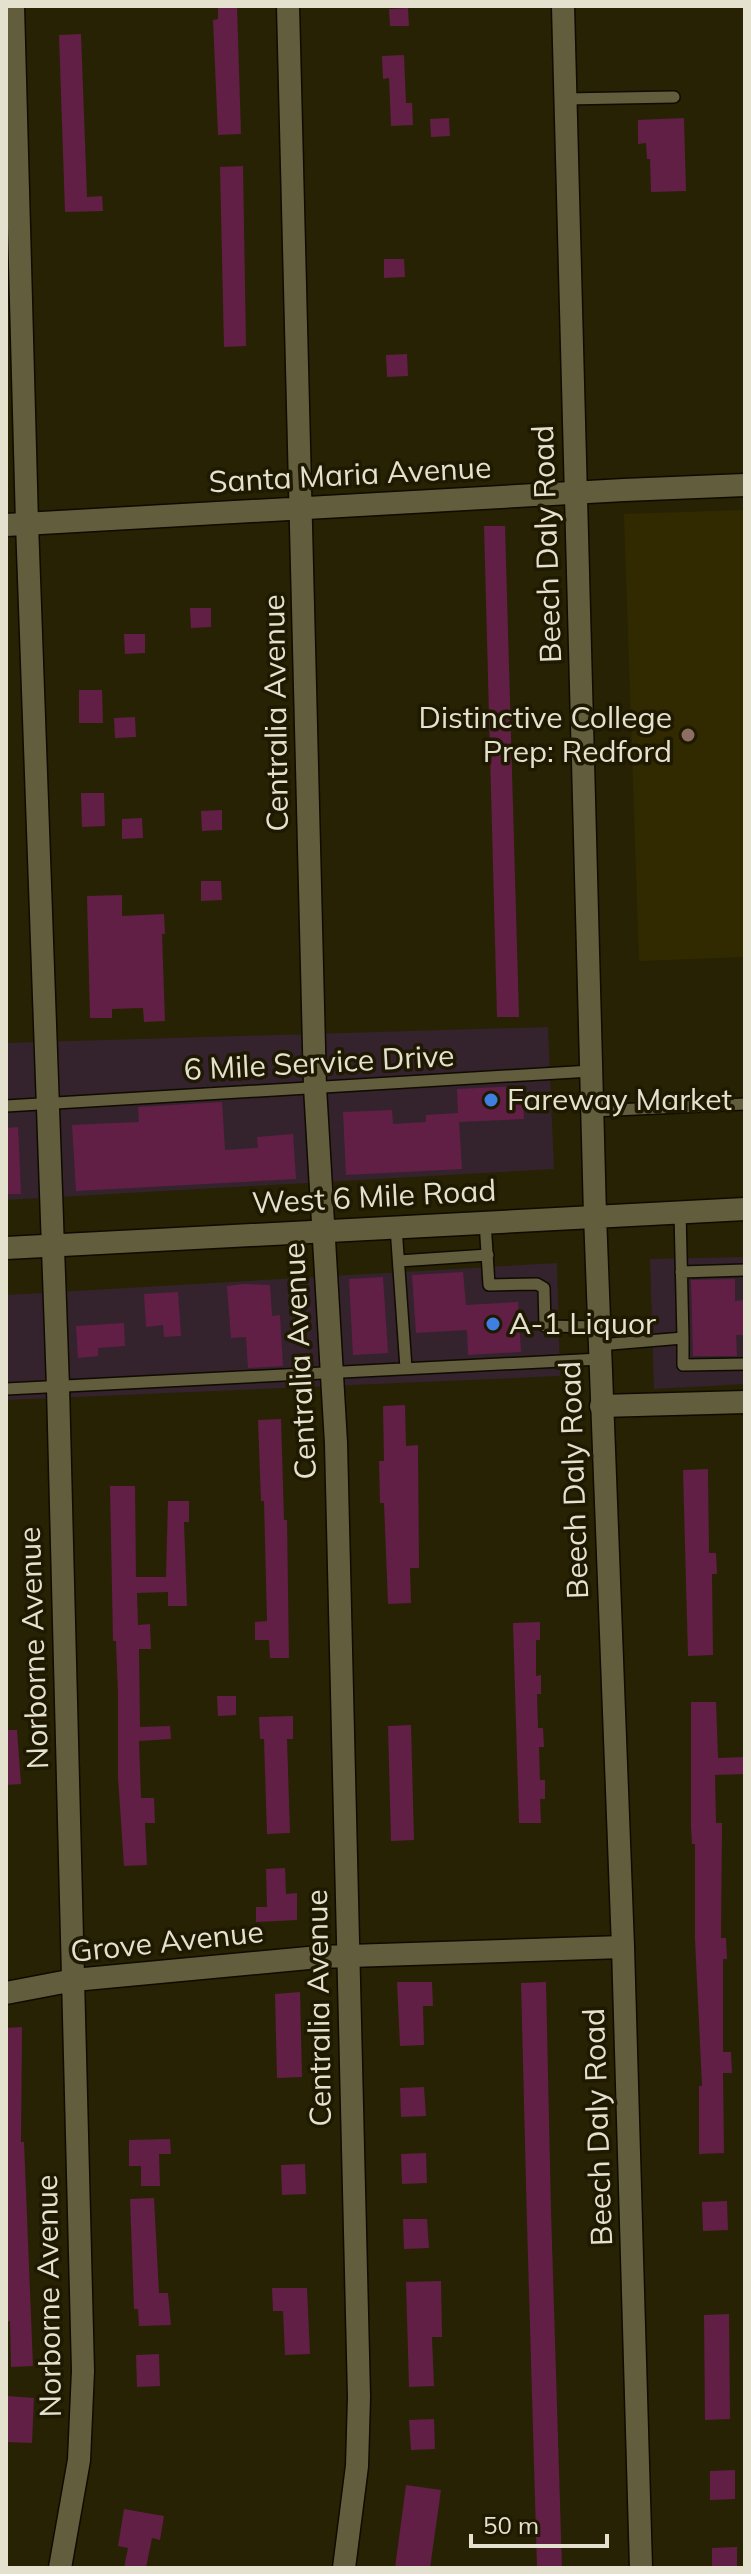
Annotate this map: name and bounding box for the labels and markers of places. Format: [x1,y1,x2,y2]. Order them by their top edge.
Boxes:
place label: Distinctive College Prep: Redford [419,698,672,770]
marker: Distinctive College Prep: Redford [679,726,697,744]
place label: Fareway Market [507,1080,732,1118]
marker: Fareway Market [482,1091,500,1109]
place label: A-1 Liquor [509,1304,656,1342]
marker: A-1 Liquor [484,1315,502,1333]

